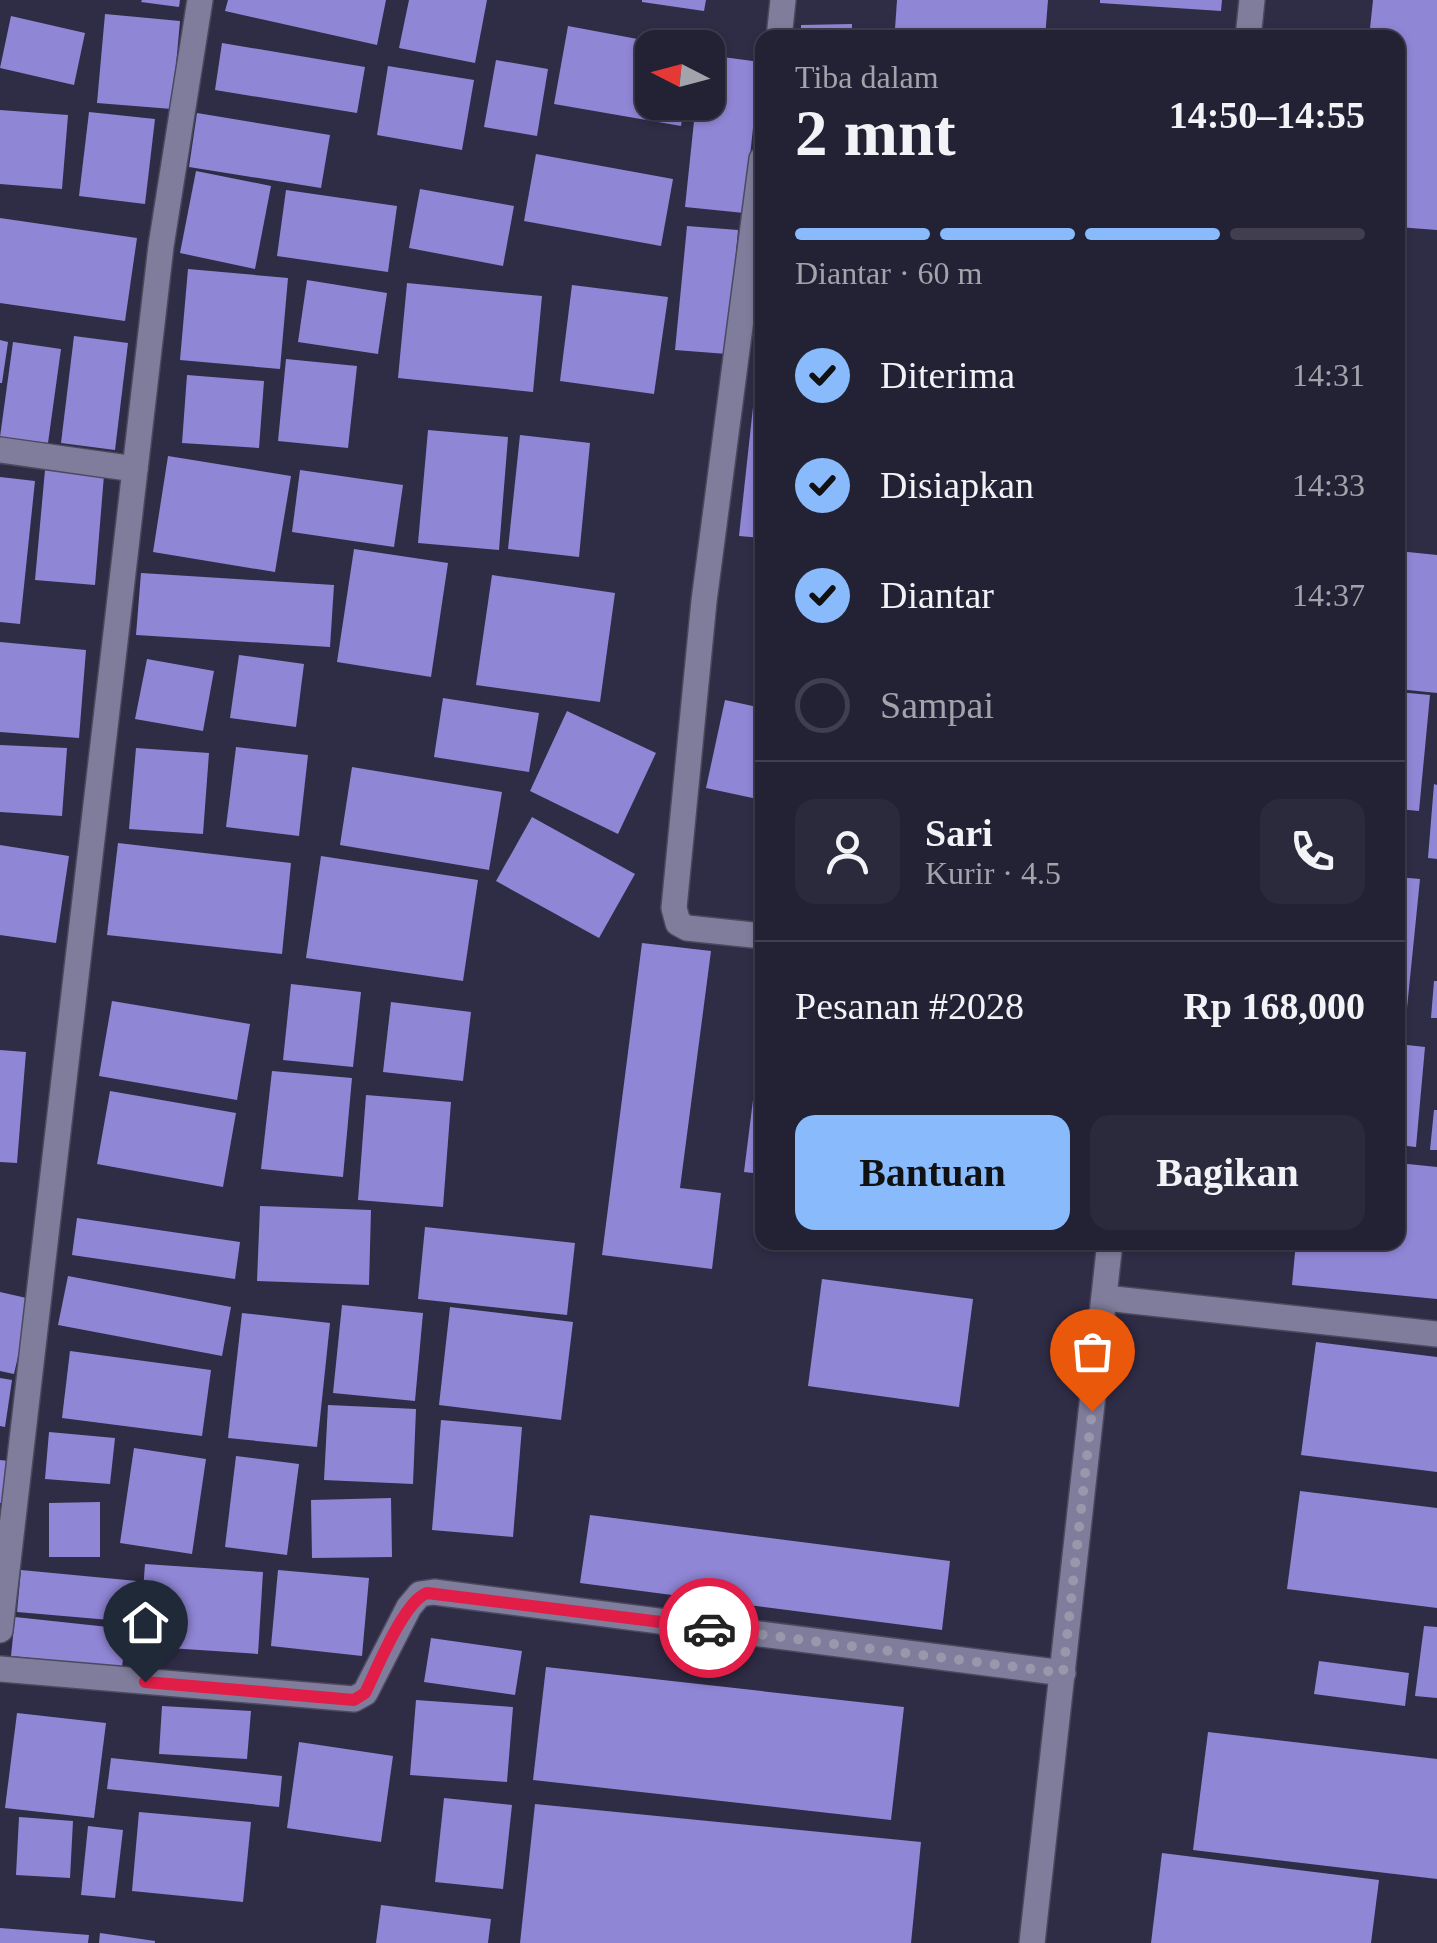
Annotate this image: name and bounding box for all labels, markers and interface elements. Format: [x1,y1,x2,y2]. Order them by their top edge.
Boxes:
north arrow [635,30,725,120]
map controls [635,30,725,120]
text: Tiba dalam [795,59,939,95]
text: 14:50–14:55 [1169,94,1365,136]
text: 2 mnt [795,97,956,169]
text: Diantar · 60 m [795,255,983,291]
icon: check [795,348,850,403]
text: Diterima [880,354,1015,396]
text: 14:31 [1292,357,1365,393]
icon: check [795,458,850,513]
text: Disiapkan [880,464,1034,506]
text: 14:33 [1292,467,1365,503]
icon: check [795,568,850,623]
text: Diantar [880,574,994,616]
text: 14:37 [1292,577,1365,613]
text: Sampai [880,684,994,726]
button: person [795,799,900,904]
button: phone [1260,799,1365,904]
text: Sari [925,812,993,854]
text: Kurir · 4.5 [925,855,1061,891]
text: Pesanan #2028 [795,985,1024,1027]
text: Rp 168,000 [1183,985,1365,1027]
button: Bantuan [795,1115,1070,1230]
button: Bagikan [1090,1115,1365,1230]
pin [1050,1309,1135,1412]
icon: bag [1065,1324,1120,1379]
courier [659,1578,759,1678]
pin [103,1580,188,1683]
icon: home [118,1595,173,1650]
icon: car [682,1601,737,1656]

